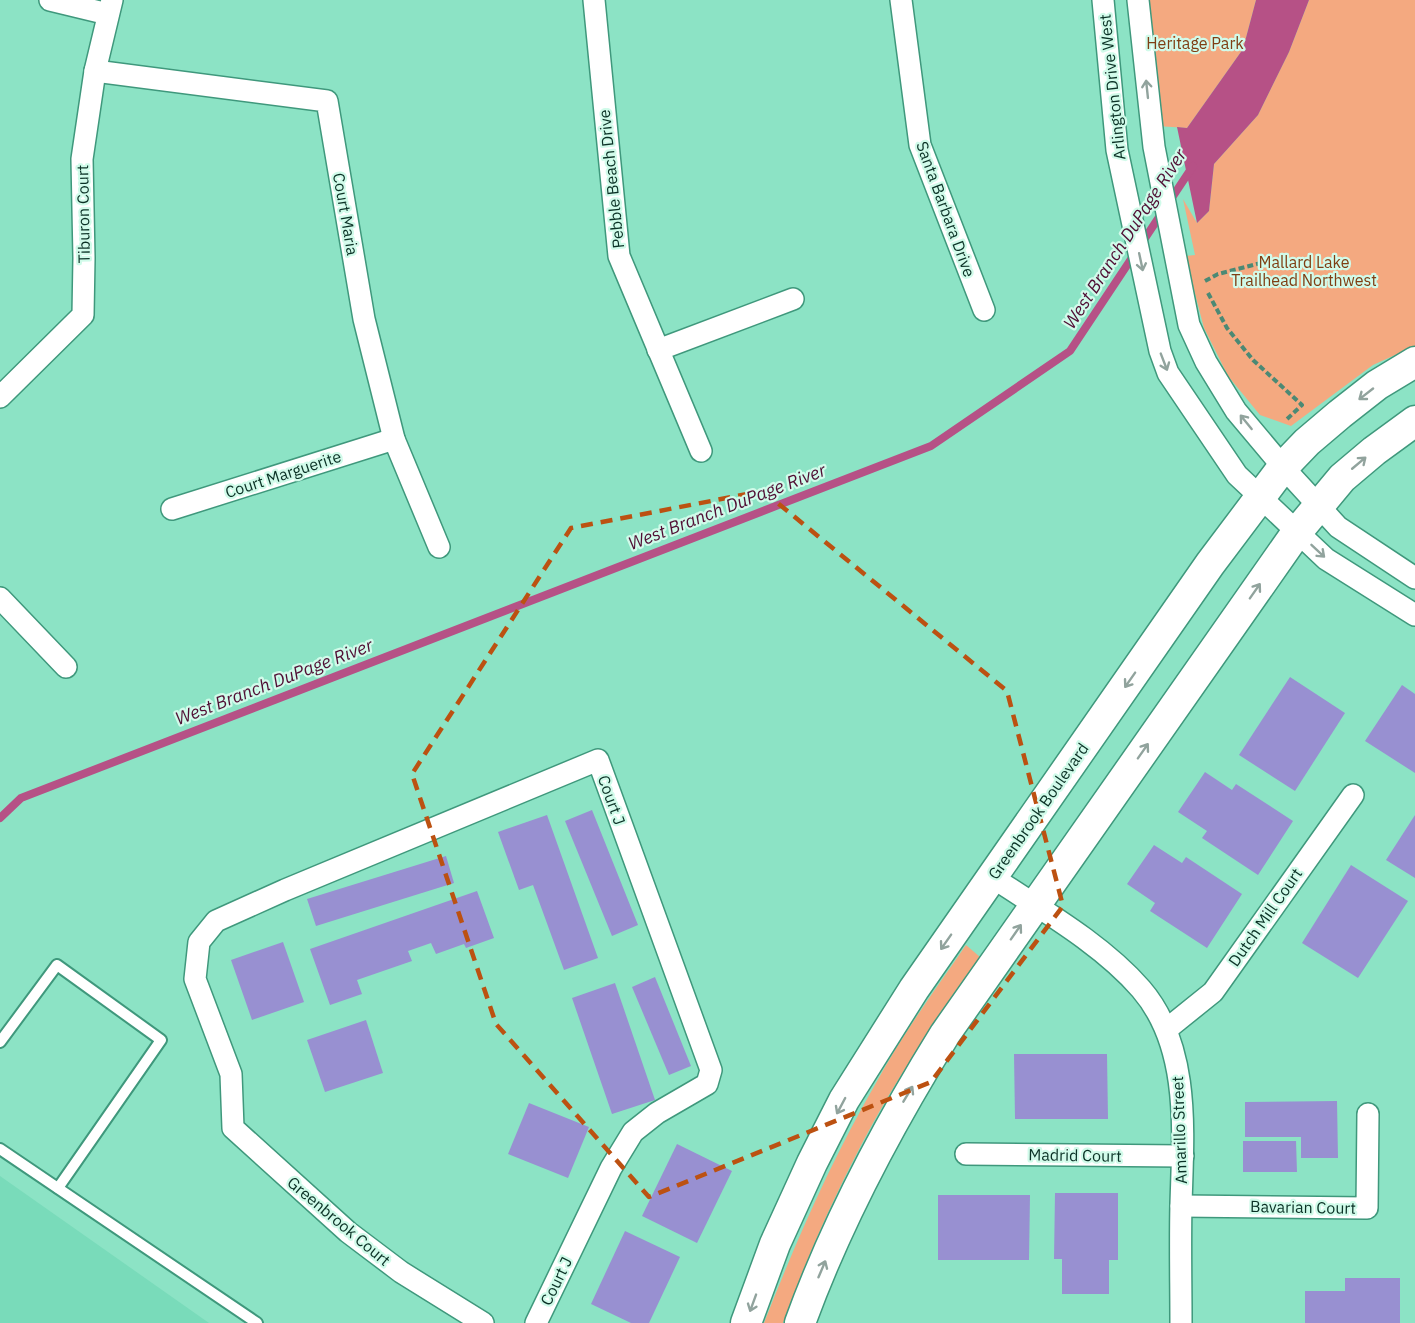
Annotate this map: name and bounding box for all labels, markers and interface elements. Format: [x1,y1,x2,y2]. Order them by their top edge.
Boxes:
street label: Arlington Drive West [1094,13,1130,161]
park label: Heritage Park [1146,33,1244,53]
one-way arrow [1141,80,1152,99]
street label: Pebble Beach Drive [594,108,628,249]
street label: Santa Barbara Drive [912,138,980,280]
water label: West Branch DuPage River [1058,144,1192,333]
street label: Tiburon Court [72,164,94,264]
street label: Court Maria [329,171,363,257]
one-way arrow [1136,252,1147,271]
park label: Mallard Lake Trailhead Northwest [1231,252,1377,290]
one-way arrow [1159,352,1170,371]
one-way arrow [1358,387,1374,400]
one-way arrow [1239,414,1252,430]
street label: Court Marguerite [222,446,344,502]
one-way arrow [1351,456,1366,470]
water label: West Branch DuPage River [625,458,829,555]
one-way arrow [1311,544,1326,559]
one-way arrow [1249,584,1261,600]
water label: West Branch DuPage River [172,633,376,730]
one-way arrow [1124,671,1136,687]
street label: Greenbrook Boulevard [983,739,1093,883]
one-way arrow [1137,743,1149,760]
street label: Court J [594,772,630,828]
street label: Dutch Mill Court [1224,864,1306,970]
one-way arrow [1010,924,1022,940]
one-way arrow [940,934,953,951]
street label: Amarillo Street [1167,1076,1191,1184]
one-way arrow [903,1086,915,1103]
one-way arrow [835,1097,847,1114]
street label: Madrid Court [1028,1144,1122,1166]
street label: Greenbrook Court [283,1172,395,1270]
street label: Bavarian Court [1250,1196,1356,1218]
street label: Court J [536,1253,576,1309]
one-way arrow [817,1260,828,1279]
one-way arrow [747,1293,758,1312]

